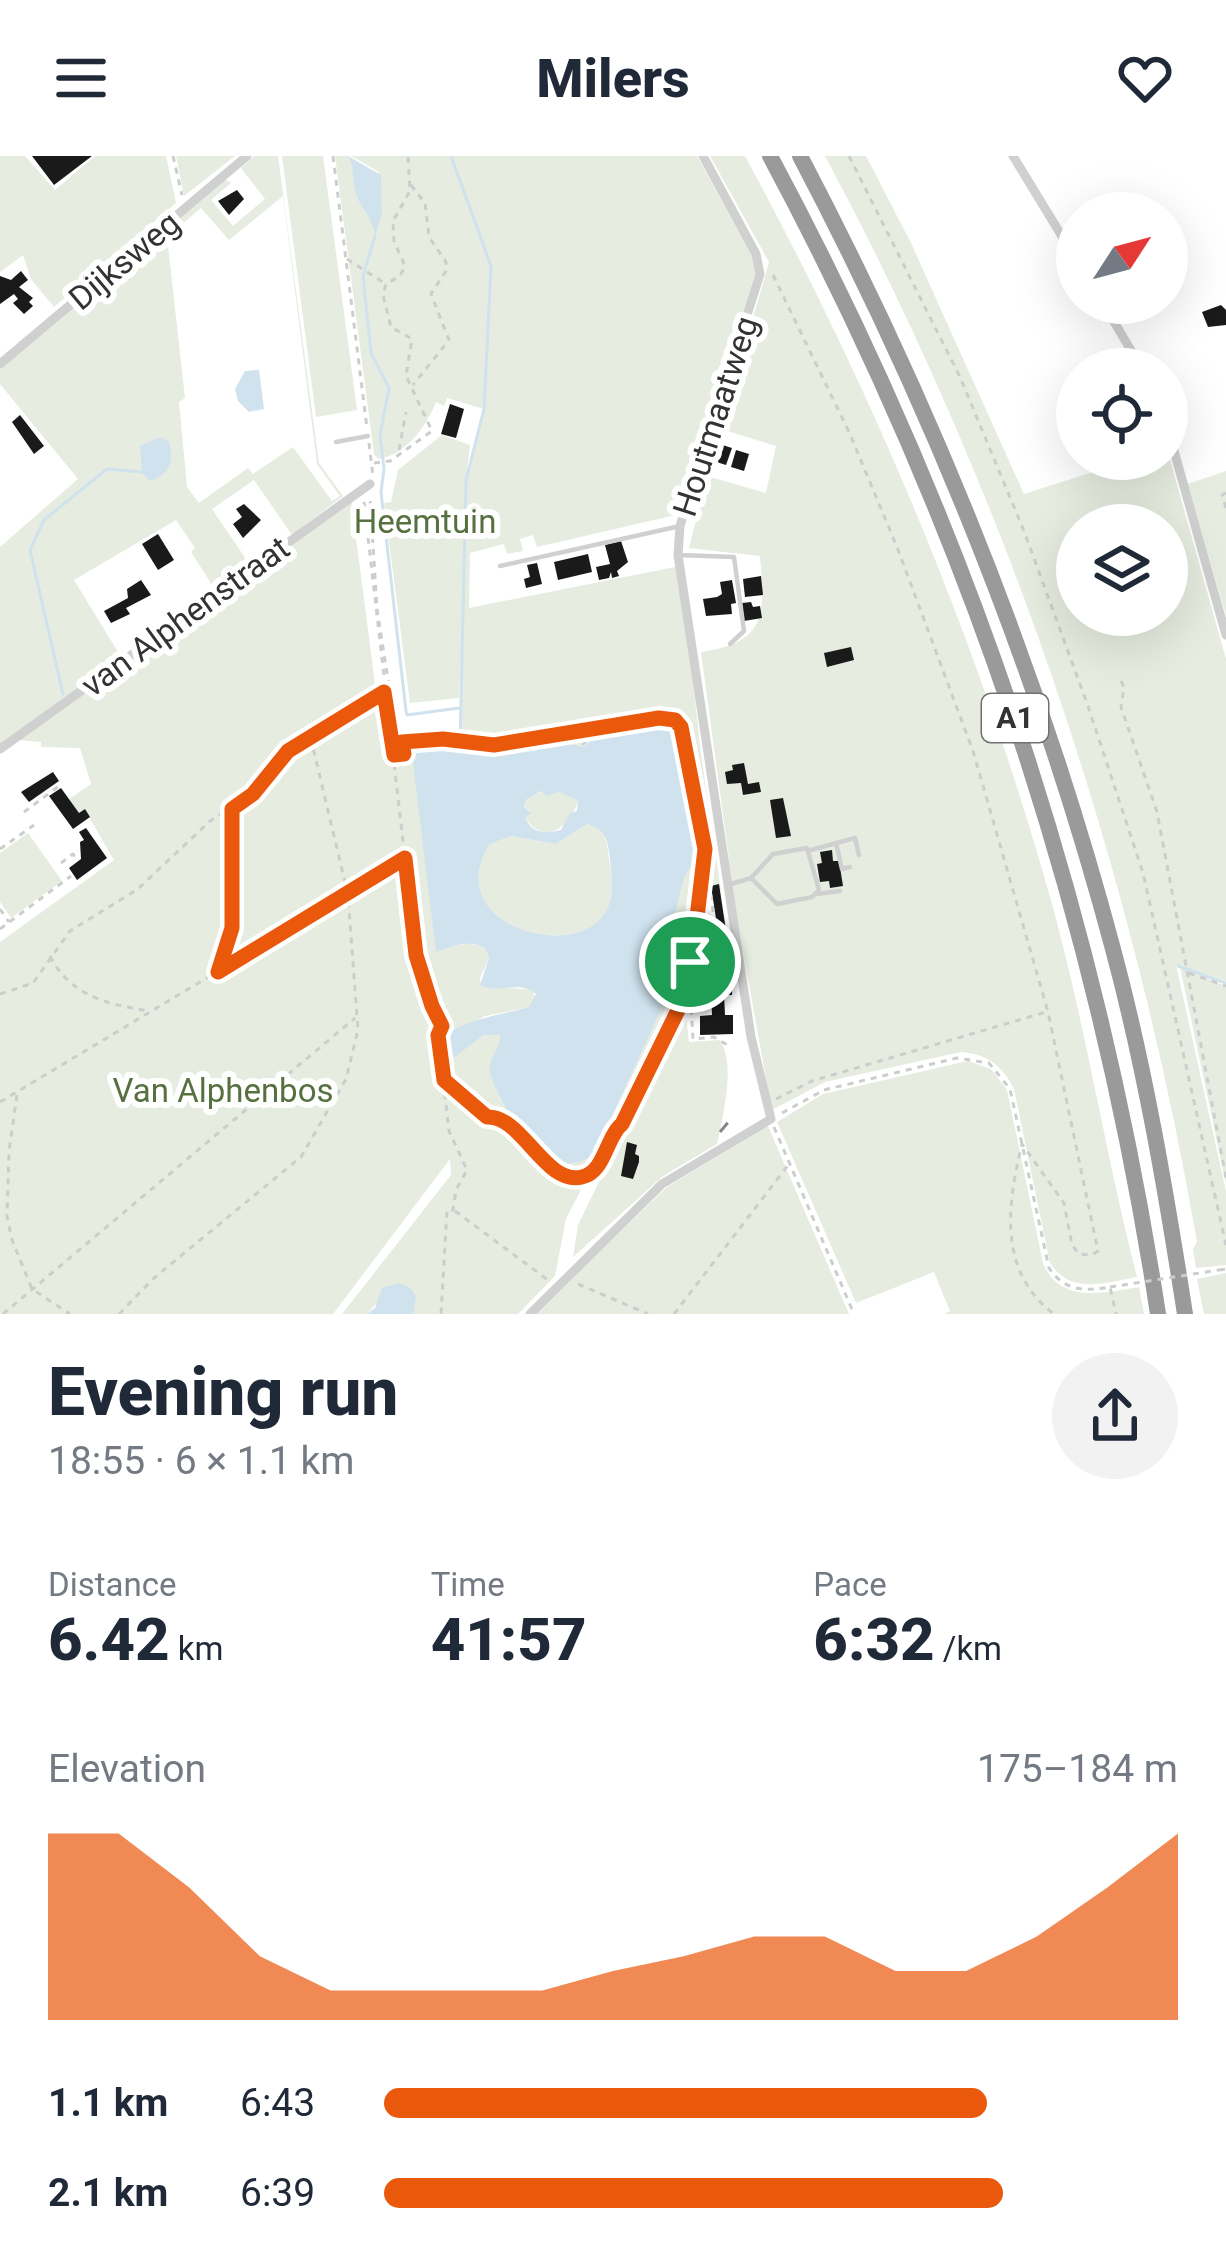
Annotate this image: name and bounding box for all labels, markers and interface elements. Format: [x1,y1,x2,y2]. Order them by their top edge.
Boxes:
icon: menu [48,45,114,111]
icon: heart [1112,45,1178,111]
text: Milers [536,47,690,110]
north arrow [1056,192,1188,324]
map controls [1056,192,1188,636]
street label: Dijksweg [61,203,187,318]
street label: Houtmaatweg [665,311,766,521]
button: locate [1056,348,1188,480]
park label: Heemtuin [354,502,496,541]
button: layers [1056,504,1188,636]
street label: van Alphenstraat [74,528,297,705]
road number: A1 [982,694,1048,742]
pin [639,911,741,1013]
icon: arrive [657,929,723,995]
park label: Van Alphenbos [113,1071,334,1110]
button: share [1052,1353,1178,1479]
text: Evening run [48,1354,399,1431]
text: 18:55 · 6 × 1.1 km [48,1438,355,1484]
text: Distance [48,1565,176,1604]
text: Time [431,1565,505,1604]
text: Pace [813,1565,887,1604]
text: 6.42 [48,1604,170,1675]
text: 41:57 [431,1604,587,1675]
text: 6:32 [813,1604,935,1675]
text: km [170,1629,223,1668]
text: /km [935,1629,1002,1668]
text: Elevation [48,1746,206,1792]
text: 175–184 m [977,1746,1178,1792]
text: 1.1 km [48,2080,168,2126]
text: 6:43 [240,2080,315,2126]
text: 2.1 km [48,2170,168,2216]
text: 6:39 [240,2170,315,2216]

